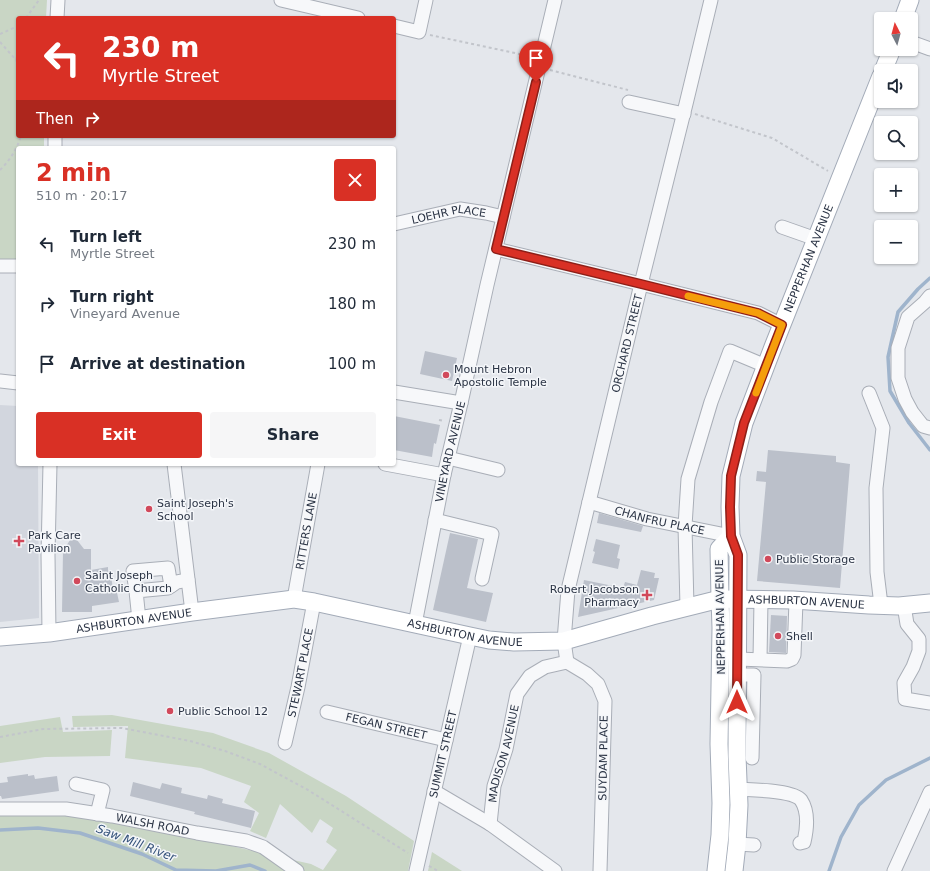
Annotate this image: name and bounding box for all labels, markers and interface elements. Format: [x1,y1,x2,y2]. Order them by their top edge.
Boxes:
north arrow [874,12,918,56]
map controls [874,12,918,264]
text: 230 m [102,31,199,64]
icon: left [36,32,88,84]
pin [519,41,553,82]
icon: arrive [525,47,547,69]
button: sound [874,64,918,108]
text: Myrtle Street [102,65,219,86]
icon: right [81,108,103,130]
text: Then [36,110,73,128]
button: search [874,116,918,160]
text: 2 min [36,159,111,187]
button: close [334,159,376,201]
button: + [874,168,918,212]
text: 510 m · 20:17 [36,188,127,203]
street label: NEPPERHAN AVENUE [781,202,836,314]
street label: LOEHR PLACE [410,203,487,227]
button: − [874,220,918,264]
text: Turn left [70,228,142,246]
icon: left [36,233,58,255]
text: 230 m [328,235,376,253]
text: Myrtle Street [70,246,155,261]
text: Turn right [70,288,154,306]
icon: right [36,293,58,315]
street label: ORCHARD STREET [609,293,645,394]
text: 180 m [328,295,376,313]
text: Vineyard Avenue [70,306,180,321]
icon: arrive [36,353,58,375]
text: Arrive at destination [70,355,245,373]
text: 100 m [328,355,376,373]
place label: Mount Hebron Apostolic Temple [454,363,547,389]
marker: Mount Hebron Apostolic Temple [441,370,451,380]
street label: VINEYARD AVENUE [433,400,468,503]
button: Exit [36,412,202,458]
button: Share [210,412,376,458]
street label: RITTERS LANE [293,491,320,571]
place label: Saint Joseph's School [157,497,234,523]
marker: Saint Joseph's School [144,504,154,514]
street label: CHANFRU PLACE [613,504,706,538]
place label: Park Care Pavilion [28,529,81,555]
marker: Park Care Pavilion [13,535,25,547]
place label: Public Storage [776,553,855,566]
marker: Public Storage [763,554,773,564]
street label: NEPPERHAN AVENUE [713,559,728,675]
place label: Saint Joseph Catholic Church [85,569,172,595]
marker: Saint Joseph Catholic Church [72,576,82,586]
place label: Robert Jacobson Pharmacy [550,583,639,609]
marker: Robert Jacobson Pharmacy [642,590,652,600]
street label: ASHBURTON AVENUE [748,593,865,612]
street label: ASHBURTON AVENUE [75,606,193,636]
street label: ASHBURTON AVENUE [406,617,523,649]
street label: STEWART PLACE [285,627,316,719]
place label: Shell [786,630,813,643]
marker: Shell [773,631,783,641]
position arrow [716,681,758,723]
street label: MADISON AVENUE [486,703,522,803]
place label: Public School 12 [178,705,268,718]
marker: Public School 12 [165,706,175,716]
street label: SUMMIT STREET [427,709,460,799]
street label: FEGAN STREET [344,711,428,742]
street label: SUYDAM PLACE [596,715,611,801]
street label: WALSH ROAD [115,811,191,838]
water label: Saw Mill River [94,821,179,865]

